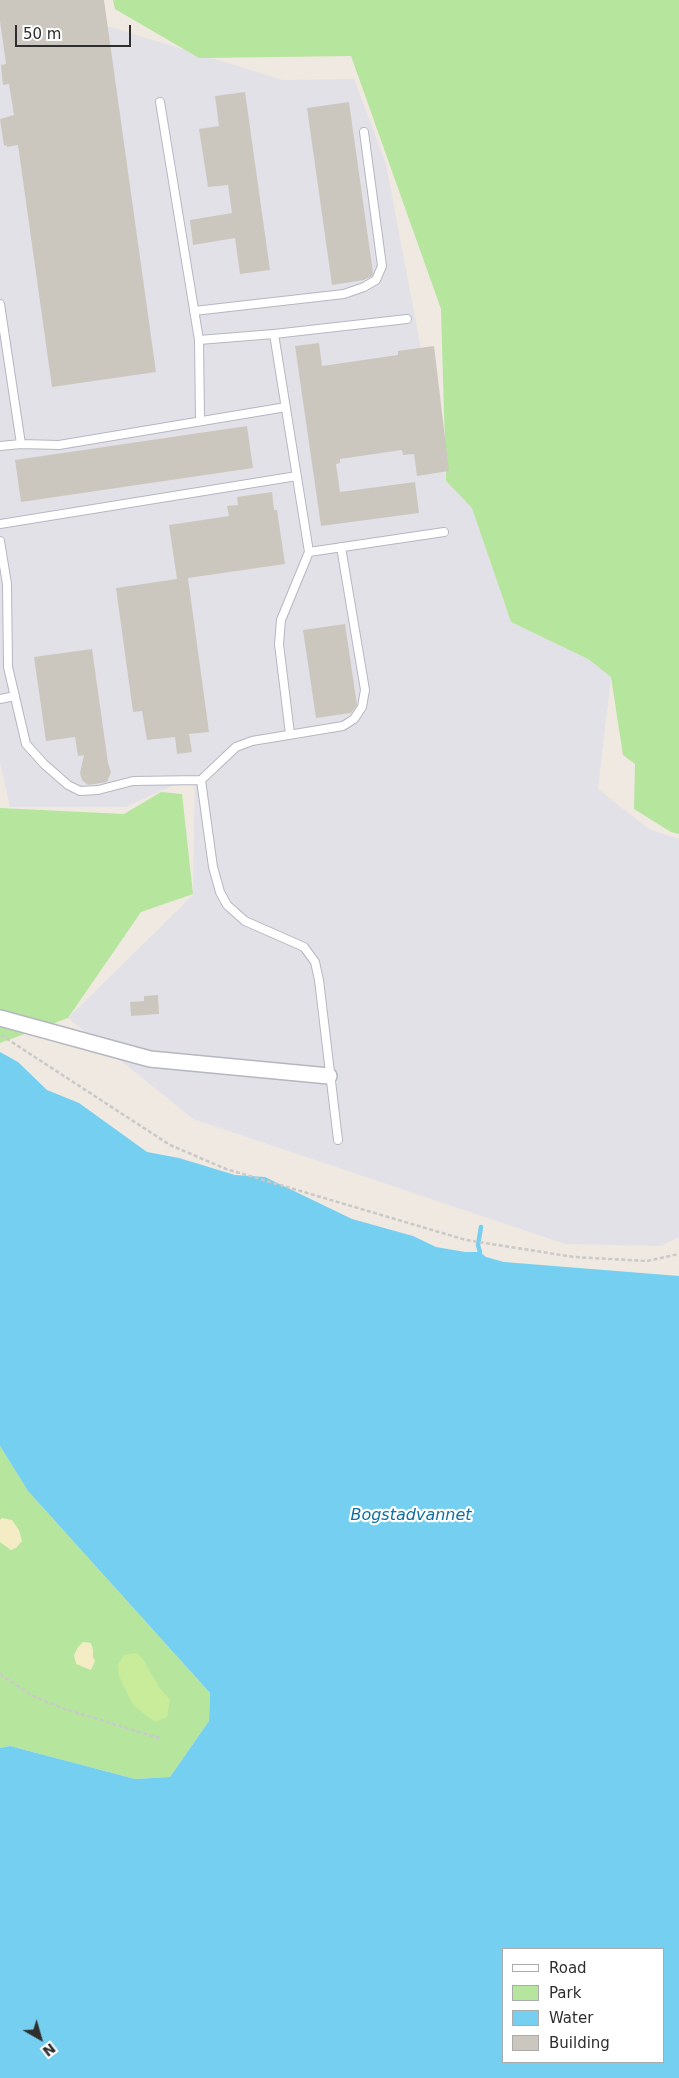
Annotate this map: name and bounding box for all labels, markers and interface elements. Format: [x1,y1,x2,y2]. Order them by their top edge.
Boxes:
scale bar [18,15,134,47]
text: 50 m [23,25,61,43]
water label: Bogstadvannet [350,1506,472,1526]
legend [502,1948,664,2063]
text: Road [549,1959,587,1977]
text: Park [549,1984,581,2002]
text: Water [549,2009,593,2027]
north arrow [15,2013,65,2063]
text: Building [549,2034,610,2052]
text: N [40,2040,59,2060]

